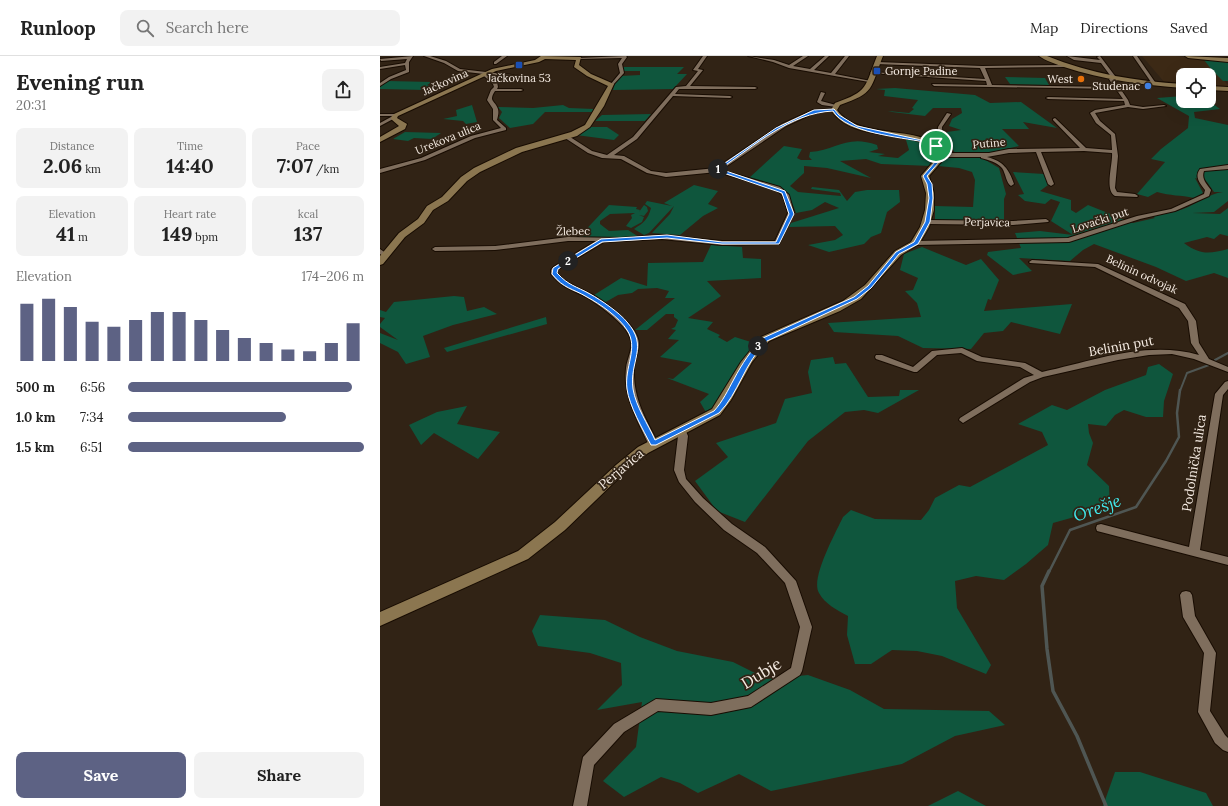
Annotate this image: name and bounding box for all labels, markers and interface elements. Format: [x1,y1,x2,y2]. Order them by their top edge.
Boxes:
search box [120,10,400,46]
text: Runloop [20,16,96,40]
icon: search [134,17,156,39]
text: Search here [166,18,249,37]
text: Map [1030,19,1058,37]
text: Directions [1080,19,1148,37]
text: Saved [1170,19,1208,37]
marker: Jačkovina 53 [514,60,524,70]
place label: Gornje Padine [885,64,958,78]
street label: Jačkovina [419,66,470,99]
marker: Gornje Padine [872,66,882,76]
text: Evening run [16,68,144,96]
map controls [1176,68,1216,108]
button: locate [1176,68,1216,108]
button: share [322,69,364,111]
place label: Jačkovina 53 [486,71,551,85]
place label: West [1047,72,1074,86]
marker: West [1076,74,1086,84]
place label: Studenac [1092,79,1140,93]
marker: Studenac [1143,81,1153,91]
text: 20:31 [16,97,46,114]
street label: Urekova ulica [413,118,483,157]
pin [919,129,953,163]
icon: arrive [925,135,947,157]
street label: Putine [972,135,1006,151]
text: Distance [50,139,94,153]
text: Time [177,139,203,153]
text: Pace [296,139,320,153]
text: 2.06 [43,153,82,178]
text: 14:40 [166,153,214,178]
text: 7:07 [277,153,313,178]
pin: 1 [708,159,728,179]
text: km [82,162,101,176]
text: /km [313,162,339,176]
text: 1 [716,162,720,176]
street label: Lovački put [1070,204,1131,236]
text: Elevation [48,207,96,221]
text: Heart rate [164,207,216,221]
text: kcal [298,207,318,221]
street label: Perjavica [964,215,1010,229]
text: 41 [56,221,75,246]
text: 149 [162,221,192,246]
text: 137 [294,221,322,246]
street label: Žlebec [556,224,590,238]
text: m [75,230,88,244]
text: bpm [192,230,218,244]
pin: 2 [558,251,578,271]
street label: Belinin odvojak [1104,251,1180,297]
text: 2 [565,254,571,268]
text: Elevation [16,268,72,285]
text: 174–206 m [302,268,364,285]
street label: Belinin put [1087,332,1155,360]
pin: 3 [748,336,768,356]
text: 3 [755,339,761,353]
text: 500 m [16,379,55,396]
text: 6:56 [80,379,105,396]
text: 1.0 km [16,409,55,426]
text: 7:34 [80,409,104,426]
street label: Podolnička ulica [1178,413,1210,513]
text: 1.5 km [16,439,54,456]
text: 6:51 [80,439,103,456]
street label: Perjavica [595,445,647,493]
water label: Orešje [1070,489,1124,527]
street label: Dubje [737,653,785,693]
button: Save [16,752,186,798]
button: Share [194,752,364,798]

